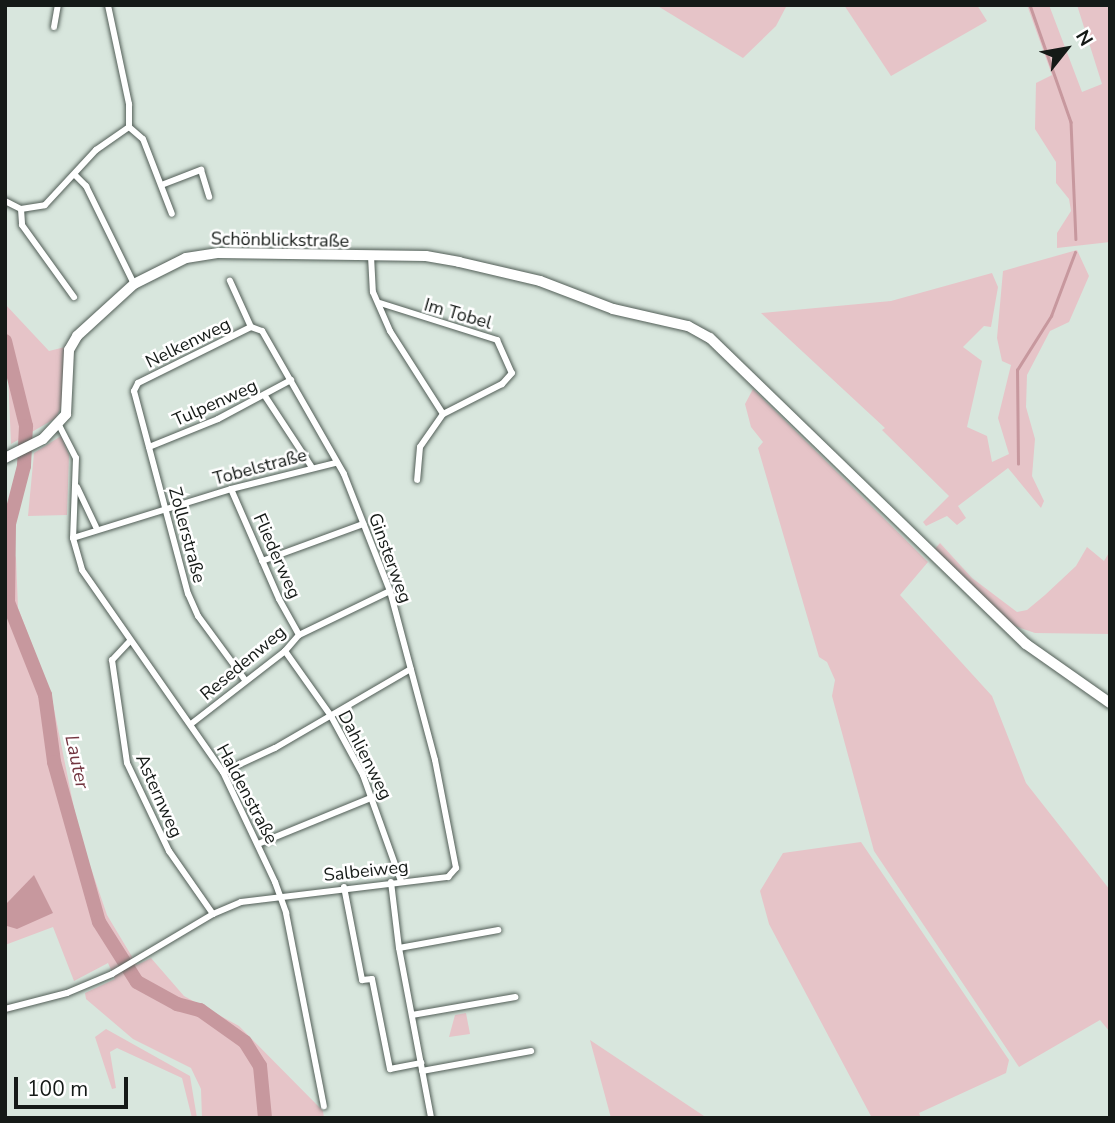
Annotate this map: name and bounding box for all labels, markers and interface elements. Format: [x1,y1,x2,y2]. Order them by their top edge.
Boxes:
north arrow [1031,14,1101,84]
text: N [1069,25,1099,51]
street label: Schönblickstraße [211,228,349,252]
street label: Im Tobel [422,294,494,334]
street label: Nelkenweg [142,313,234,373]
street label: Tulpenweg [169,375,261,431]
street label: Tobelstraße [211,444,309,490]
street label: Zollerstraße [164,485,210,585]
street label: Fliederweg [249,510,305,602]
street label: Ginsterweg [364,510,416,606]
street label: Resedenweg [196,621,290,705]
street label: Dahlienweg [333,707,397,803]
water label: Lauter [59,733,93,791]
street label: Haldenstraße [212,740,282,848]
street label: Asternweg [131,751,187,841]
street label: Salbeiweg [322,856,410,886]
scale bar [18,1064,131,1108]
text: 100 m [27,1075,88,1103]

